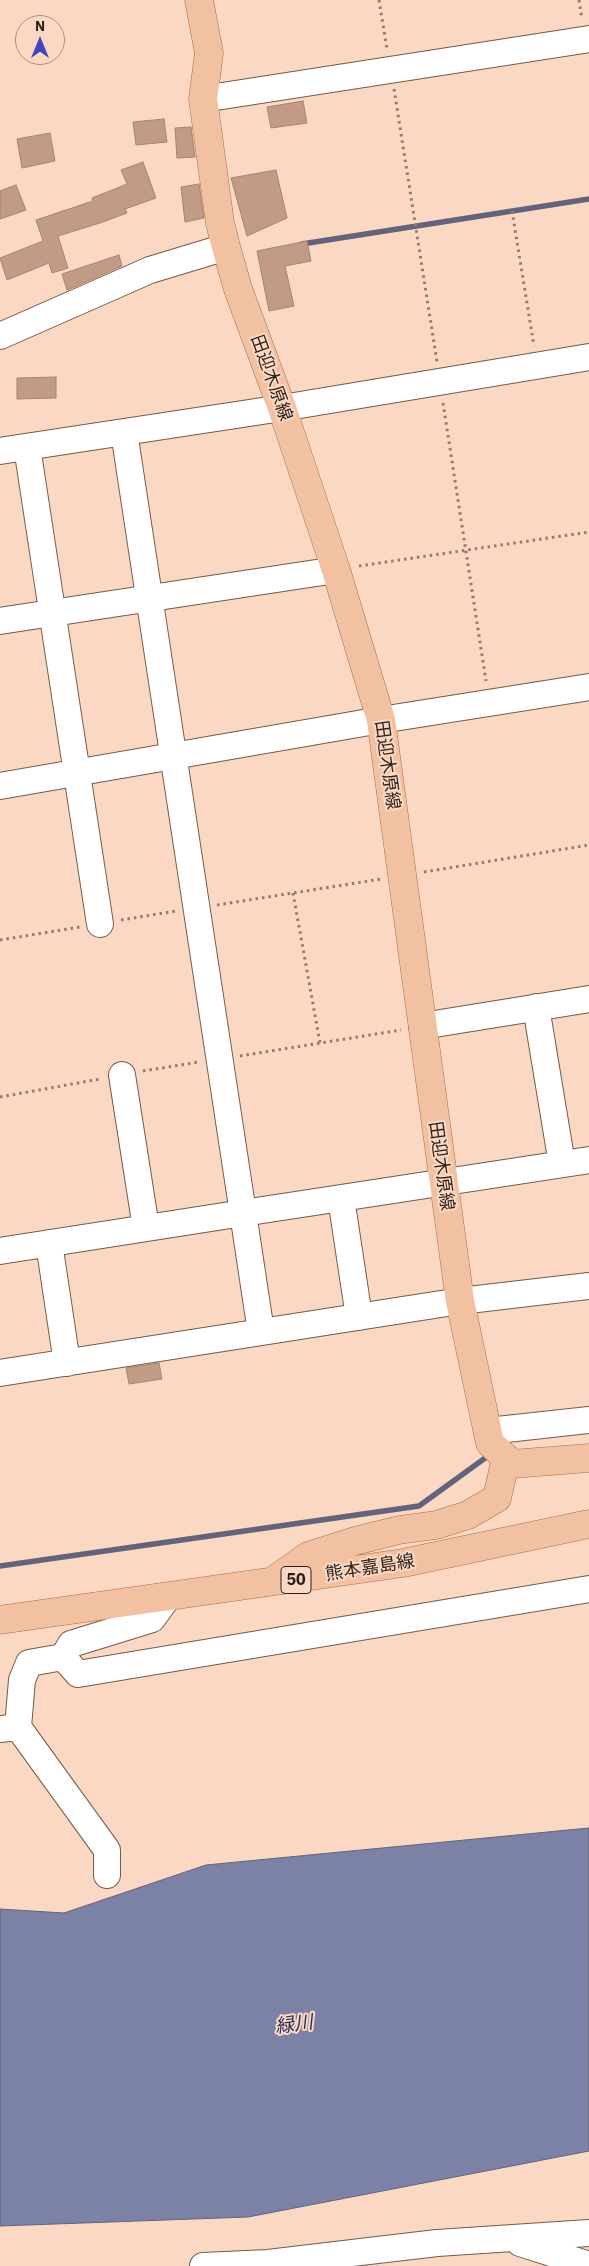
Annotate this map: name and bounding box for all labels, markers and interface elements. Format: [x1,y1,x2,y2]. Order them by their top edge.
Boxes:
north arrow [15,15,65,65]
text: N [35,17,45,35]
street label: 田迎木原線 [245,332,297,424]
street label: 田迎木原線 [370,719,404,811]
street label: 田迎木原線 [424,1120,458,1212]
street label: 熊本嘉島線 [324,1550,416,1586]
road number: 50 [281,1566,311,1594]
water label: 緑川 [274,2011,314,2039]

